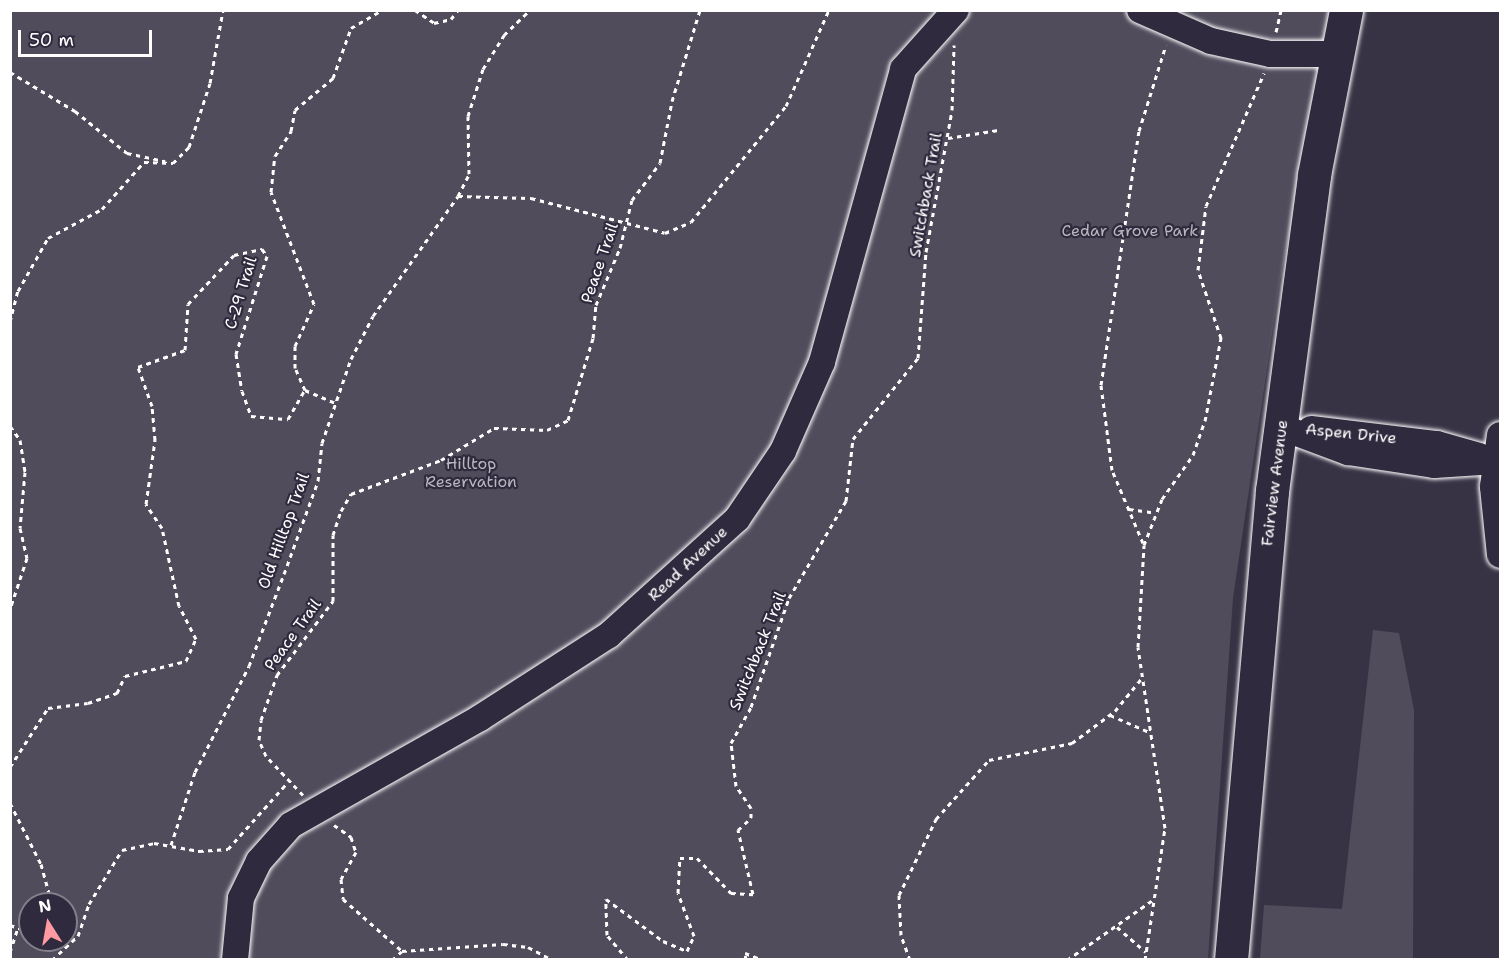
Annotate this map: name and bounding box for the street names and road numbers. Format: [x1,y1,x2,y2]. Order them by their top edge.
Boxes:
street label: Switchback Trail [906,131,946,259]
street label: Peace Trail [577,220,623,306]
street label: C-29 Trail [221,254,261,332]
street label: Fairview Avenue [1258,419,1292,547]
street label: Aspen Drive [1304,420,1398,448]
street label: Old Hilltop Trail [254,470,314,592]
street label: Read Avenue [644,522,732,606]
street label: Switchback Trail [725,589,791,713]
street label: Peace Trail [261,595,325,675]

